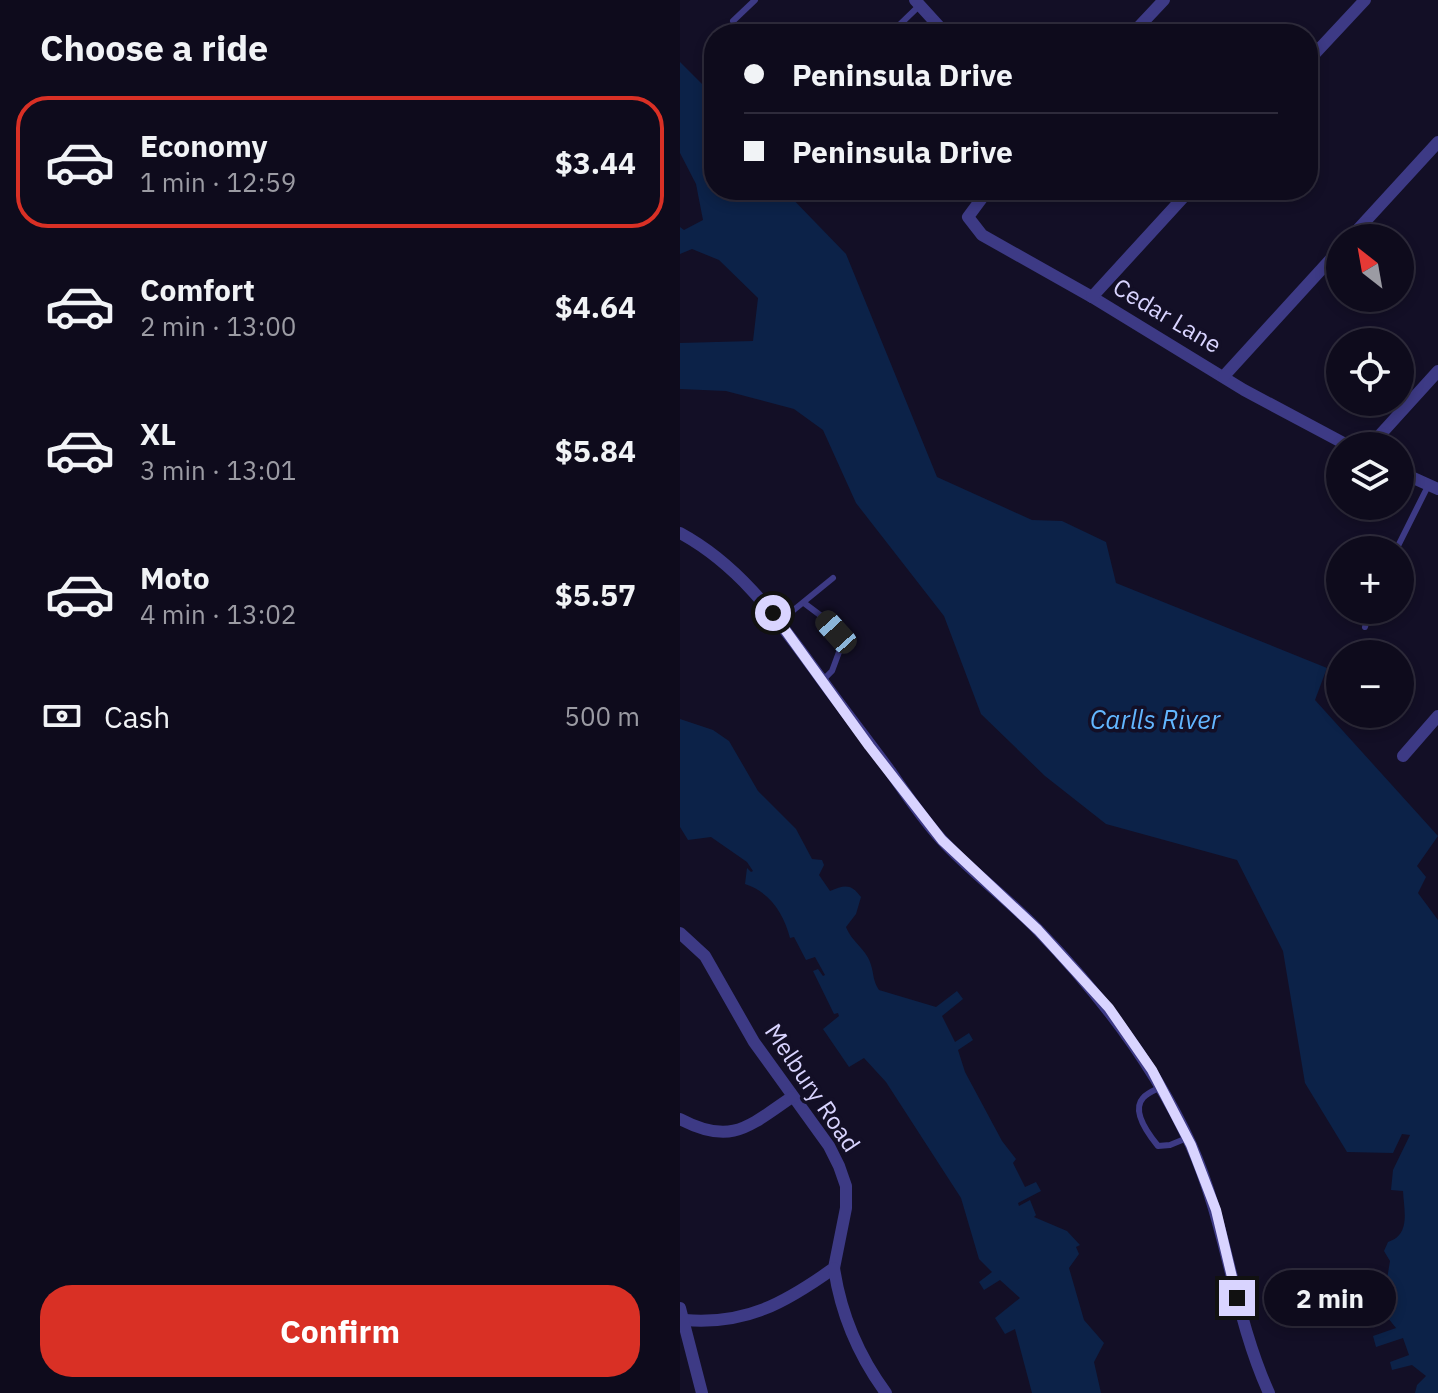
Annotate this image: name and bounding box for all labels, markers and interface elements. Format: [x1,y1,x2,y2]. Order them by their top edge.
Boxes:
text: Choose a ride [40,24,268,71]
text: Peninsula Drive [792,55,1013,94]
icon: car [44,126,116,198]
text: Economy [140,126,268,165]
text: Peninsula Drive [792,132,1013,171]
text: $3.44 [555,143,636,182]
text: 1 min · 12:59 [140,165,296,199]
north arrow [1326,224,1414,312]
map controls [1326,224,1414,728]
icon: car [44,270,116,342]
text: Comfort [140,270,255,309]
street label: Cedar Lane [1107,270,1228,360]
text: $4.64 [555,287,636,326]
text: 2 min · 13:00 [140,309,296,343]
button: locate [1326,328,1414,416]
icon: car [44,414,116,486]
text: XL [140,414,176,453]
text: $5.84 [555,431,636,470]
button: layers [1326,432,1414,520]
text: 3 min · 13:01 [140,453,296,487]
button: + [1326,536,1414,624]
icon: car [44,558,116,630]
text: Moto [140,558,210,597]
text: $5.57 [555,575,636,614]
route start [755,595,791,631]
text: 4 min · 13:02 [140,597,296,631]
car [811,606,861,658]
button: − [1326,640,1414,728]
icon: cash [40,694,84,738]
text: Cash [104,697,170,736]
text: 500 m [564,699,640,733]
water label: Carlls River [1090,702,1222,736]
street label: Melbury Road [758,1017,868,1158]
callout: 2 min [1265,1270,1397,1326]
route end [1219,1280,1255,1316]
text: 2 min [1296,1281,1364,1315]
button: Confirm [40,1285,640,1377]

